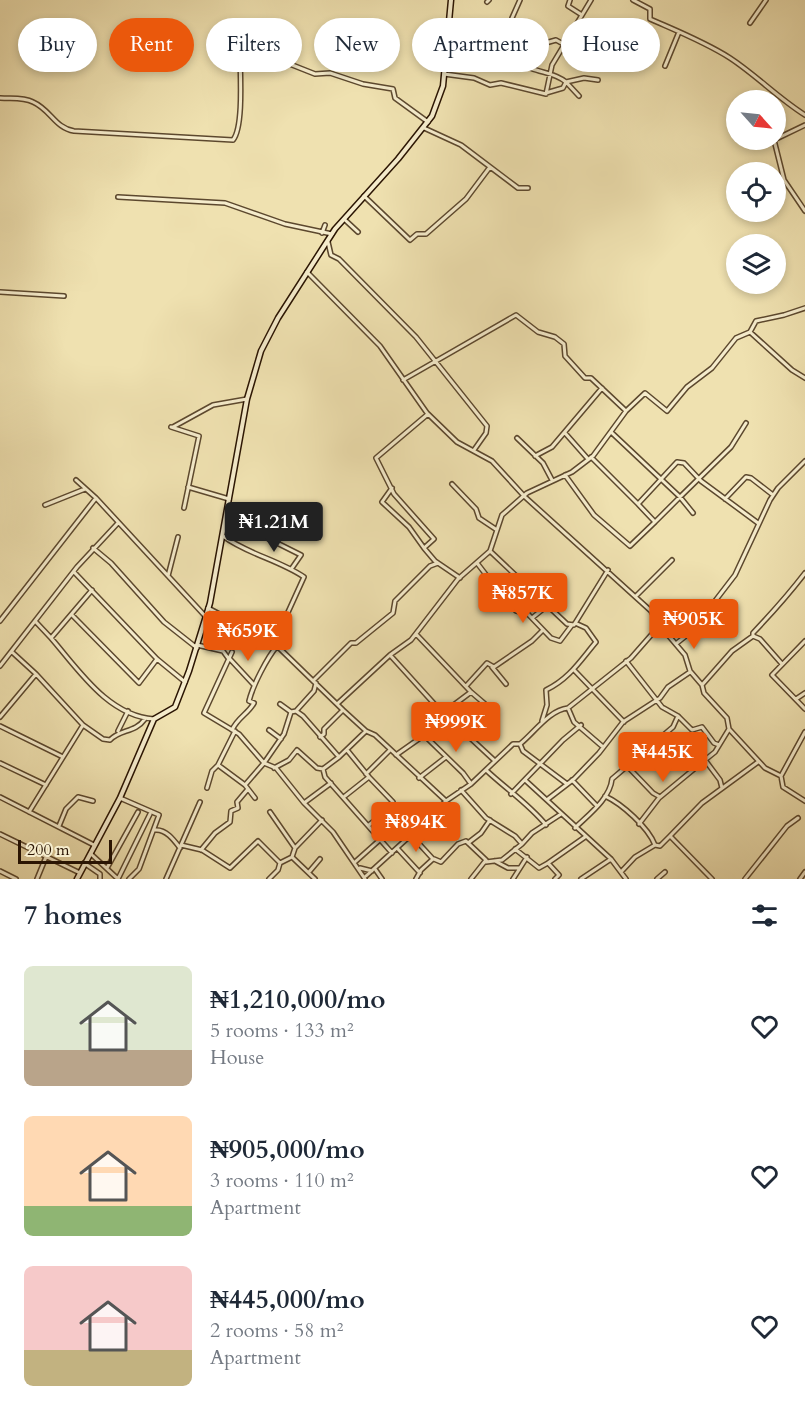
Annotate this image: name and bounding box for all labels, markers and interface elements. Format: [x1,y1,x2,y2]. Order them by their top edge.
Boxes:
chip: Buy [18,18,97,72]
chip: Rent [109,18,194,72]
chip: Filters [206,18,302,72]
chip: New [314,18,400,72]
chip: Apartment [412,18,549,72]
chip: House [561,18,660,72]
north arrow [726,90,786,150]
map controls [726,90,786,294]
button: locate [726,162,786,222]
button: layers [726,234,786,294]
pin: ₦1.21M [225,502,323,553]
text: ₦1.21M [239,508,309,535]
pin: ₦857K [481,573,565,624]
text: ₦857K [492,579,554,606]
pin: ₦905K [652,599,736,650]
text: ₦905K [663,605,725,632]
pin: ₦659K [206,611,290,662]
text: ₦659K [217,617,279,644]
pin: ₦999K [414,702,498,753]
text: ₦999K [425,708,487,735]
pin: ₦445K [621,732,705,783]
text: ₦445K [632,738,694,765]
pin: ₦894K [374,802,458,853]
text: ₦894K [385,808,447,835]
scale bar [18,837,112,864]
text: 200 m [27,839,69,861]
text: 7 homes [24,898,122,933]
icon: filters [748,899,781,932]
text: ₦1,210,000/mo [210,982,386,1017]
icon: home [72,990,144,1062]
icon: heart [748,1010,781,1043]
text: 5 rooms · 133 m² [210,1017,354,1044]
text: House [210,1044,264,1071]
text: ₦905,000/mo [210,1132,365,1167]
icon: home [72,1140,144,1212]
icon: heart [748,1160,781,1193]
text: 3 rooms · 110 m² [210,1167,354,1194]
text: Apartment [210,1194,301,1221]
text: ₦445,000/mo [210,1282,365,1317]
icon: home [72,1290,144,1362]
icon: heart [748,1310,781,1343]
text: 2 rooms · 58 m² [210,1317,343,1344]
text: Apartment [210,1344,301,1371]

